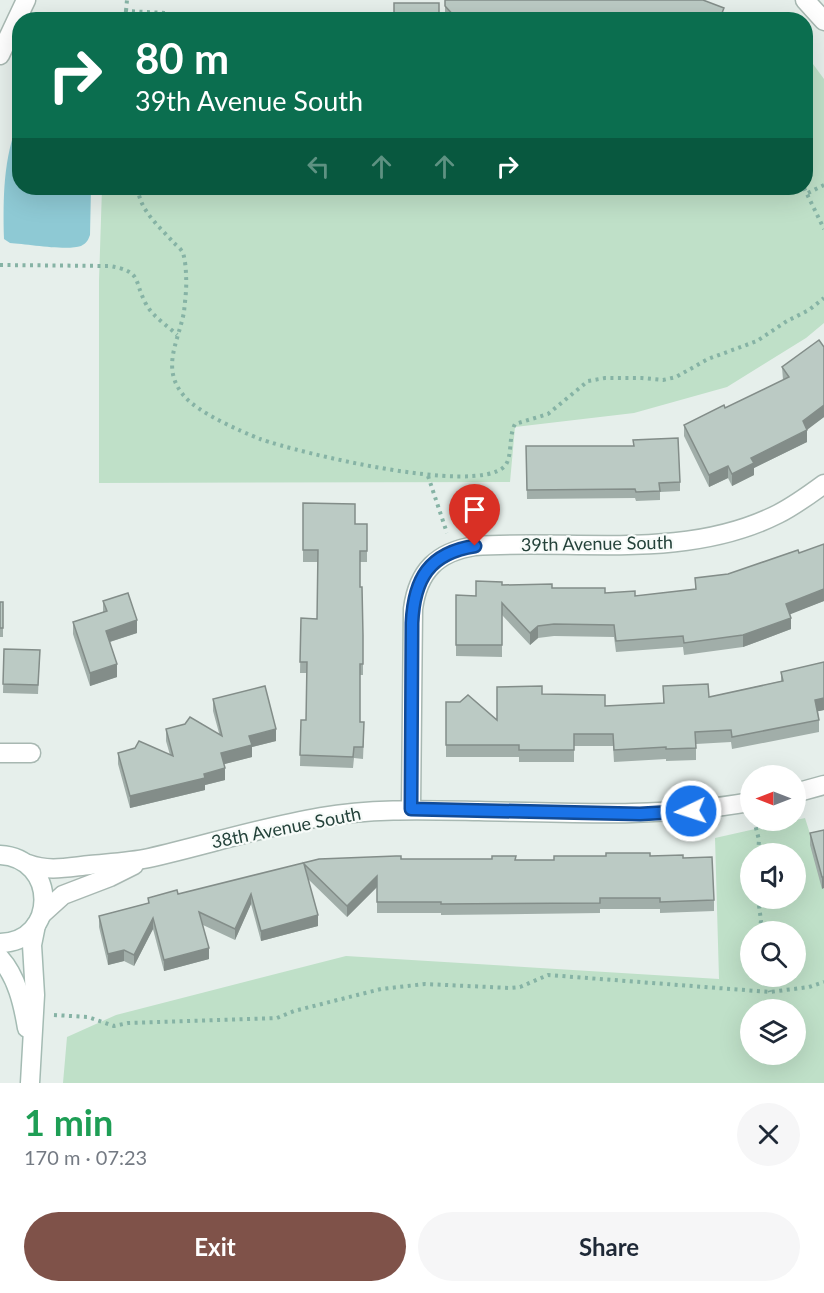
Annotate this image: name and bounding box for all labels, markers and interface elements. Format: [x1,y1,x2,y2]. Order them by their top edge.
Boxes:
text: 80 m [135,33,229,83]
icon: right [36,36,114,114]
text: 39th Avenue South [135,84,363,117]
icon: left [302,150,335,183]
icon: ahead [365,150,398,183]
icon: ahead [428,150,461,183]
icon: right [491,150,524,183]
pin [449,484,500,546]
icon: arrive [458,493,491,526]
street label: 39th Avenue South [521,531,673,555]
north arrow [740,765,806,831]
map controls [740,765,806,1065]
position arrow [659,779,723,843]
street label: 38th Avenue South [209,802,363,852]
button: sound [740,843,806,909]
button: search [740,921,806,987]
button: layers [740,999,806,1065]
text: 1 min [24,1100,113,1144]
button: close [737,1103,800,1166]
text: 170 m · 07:23 [24,1145,147,1169]
button: Exit [24,1212,406,1281]
button: Share [418,1212,800,1281]

